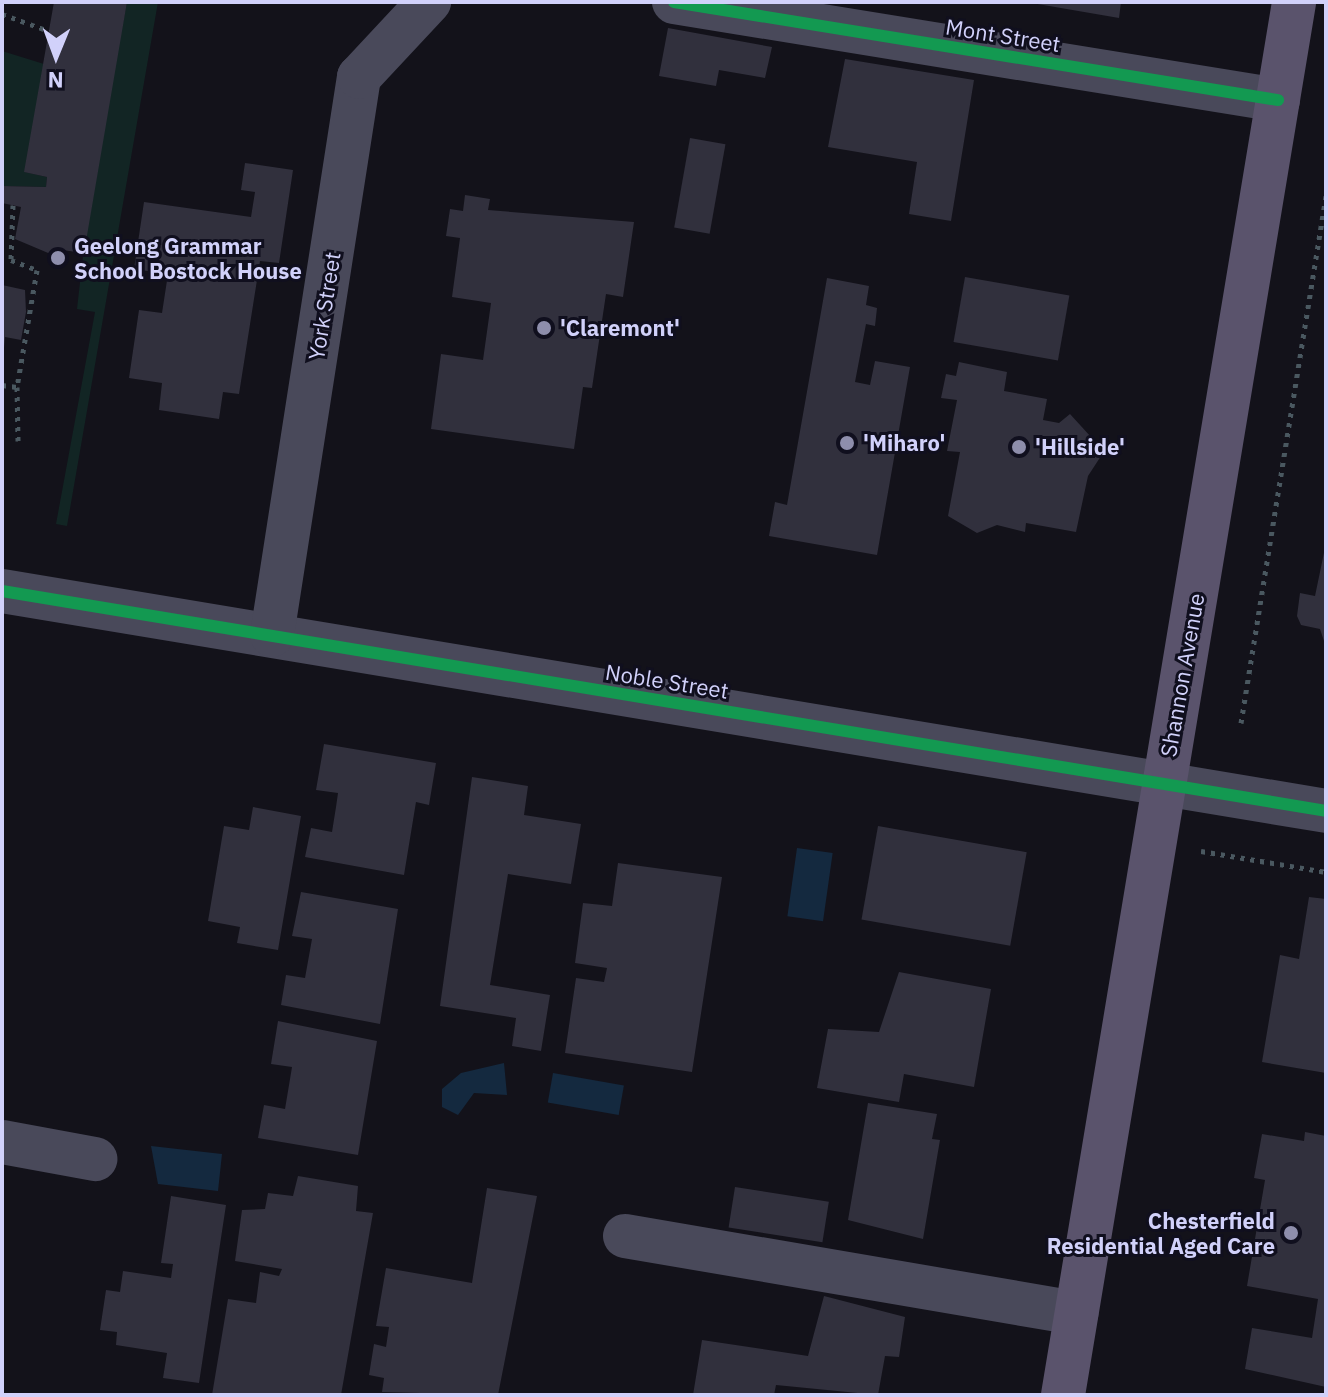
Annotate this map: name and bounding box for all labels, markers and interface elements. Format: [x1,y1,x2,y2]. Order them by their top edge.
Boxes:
street label: Mont Street [944,13,1062,57]
north arrow [16,16,96,96]
text: N [47,66,64,95]
place label: Geelong Grammar School Bostock House [74,232,302,284]
marker: Geelong Grammar School Bostock House [49,249,67,267]
street label: York Street [302,250,346,362]
place label: 'Claremont' [560,315,680,341]
marker: 'Claremont' [535,319,553,337]
place label: 'Miharo' [863,430,945,456]
marker: 'Miharo' [838,434,856,452]
place label: 'Hillside' [1035,434,1125,460]
marker: 'Hillside' [1010,438,1028,456]
street label: Shannon Avenue [1155,591,1209,759]
street label: Noble Street [604,658,730,704]
place label: Chesterfield Residential Aged Care [1047,1207,1275,1258]
marker: Chesterfield Residential Aged Care [1282,1224,1300,1242]

